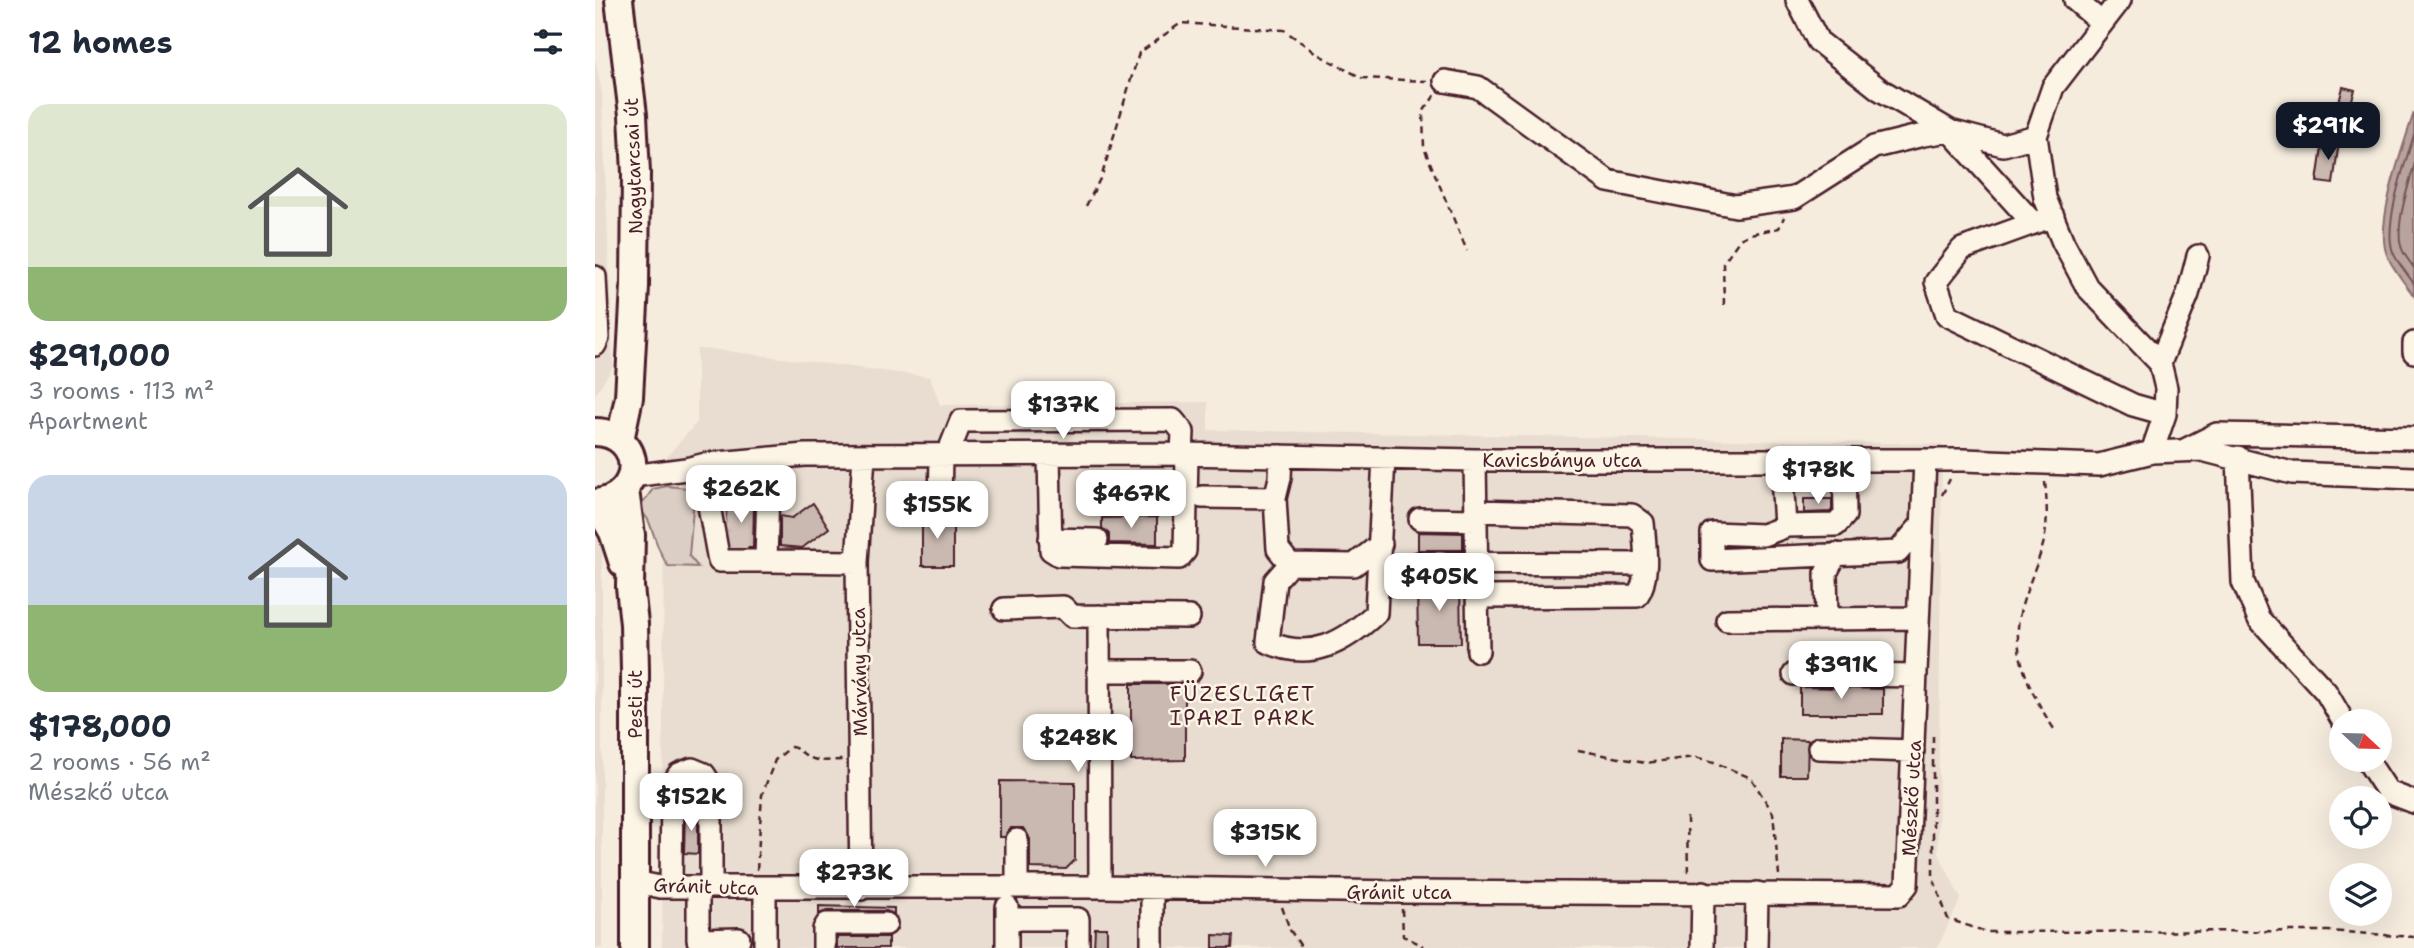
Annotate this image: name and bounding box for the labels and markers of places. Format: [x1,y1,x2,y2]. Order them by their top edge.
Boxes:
pin: $291K [2279,102,2377,162]
pin: $137K [1014,382,1112,441]
pin: $178K [1769,447,1867,506]
pin: $262K [692,466,790,525]
pin: $467K [1082,470,1180,530]
pin: $155K [888,482,986,541]
pin: $405K [1390,554,1488,613]
pin: $391K [1792,642,1890,701]
pin: $248K [1029,714,1127,774]
pin: $152K [642,774,740,833]
pin: $315K [1216,810,1314,869]
pin: $273K [805,850,903,909]

